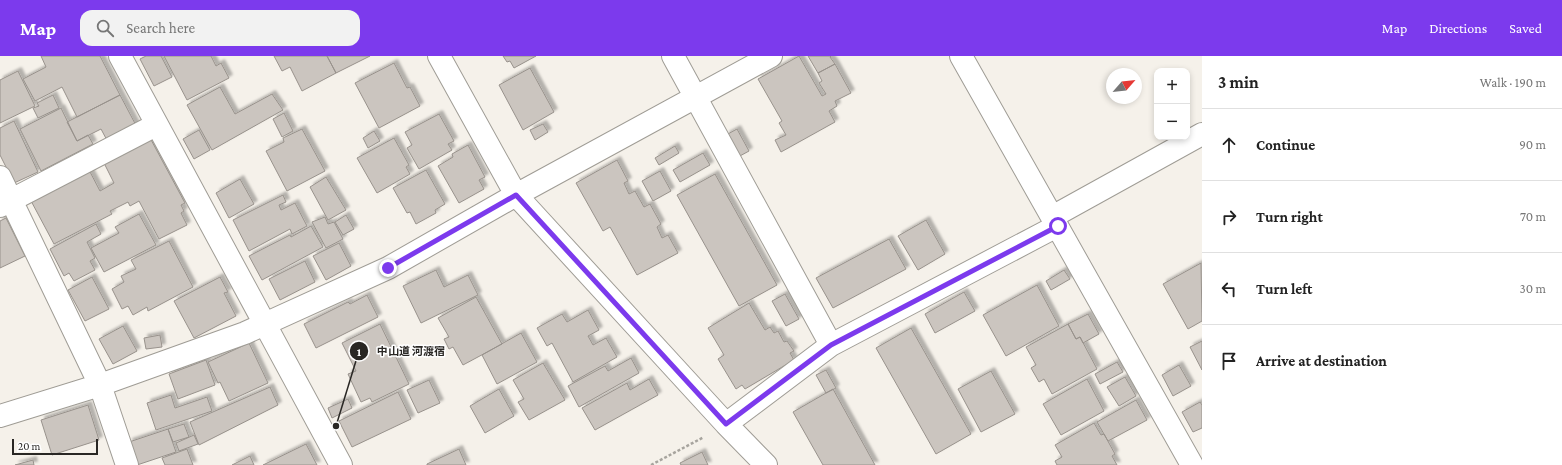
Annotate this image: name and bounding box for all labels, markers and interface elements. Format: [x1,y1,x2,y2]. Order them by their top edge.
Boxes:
search box [80,10,360,46]
icon: search [94,17,116,39]
text: Map [20,18,56,39]
text: Search here [126,20,195,36]
text: Map [1382,20,1407,36]
text: Directions [1429,20,1487,36]
text: Saved [1509,20,1542,36]
north arrow [1106,68,1142,104]
map controls [1154,68,1190,140]
button: + [1154,68,1190,104]
text: 3 min [1218,73,1259,92]
text: Walk · 190 m [1480,75,1546,90]
button: − [1154,104,1190,140]
icon: ahead [1218,134,1240,156]
text: Continue [1256,137,1315,153]
text: 90 m [1519,137,1546,152]
icon: right [1218,206,1240,228]
text: Turn right [1256,209,1323,225]
text: 70 m [1520,209,1546,224]
route start [1049,217,1067,235]
route end [379,259,397,277]
icon: left [1218,278,1240,300]
text: Turn left [1256,281,1312,297]
text: 30 m [1520,281,1546,296]
callout: 中山道 河渡宿 [349,340,453,363]
text: 1 [357,345,362,359]
text: 中山道 河渡宿 [377,345,445,357]
icon: arrive [1218,350,1240,372]
text: Arrive at destination [1256,353,1387,369]
scale bar [12,437,98,456]
text: 20 m [18,440,40,452]

